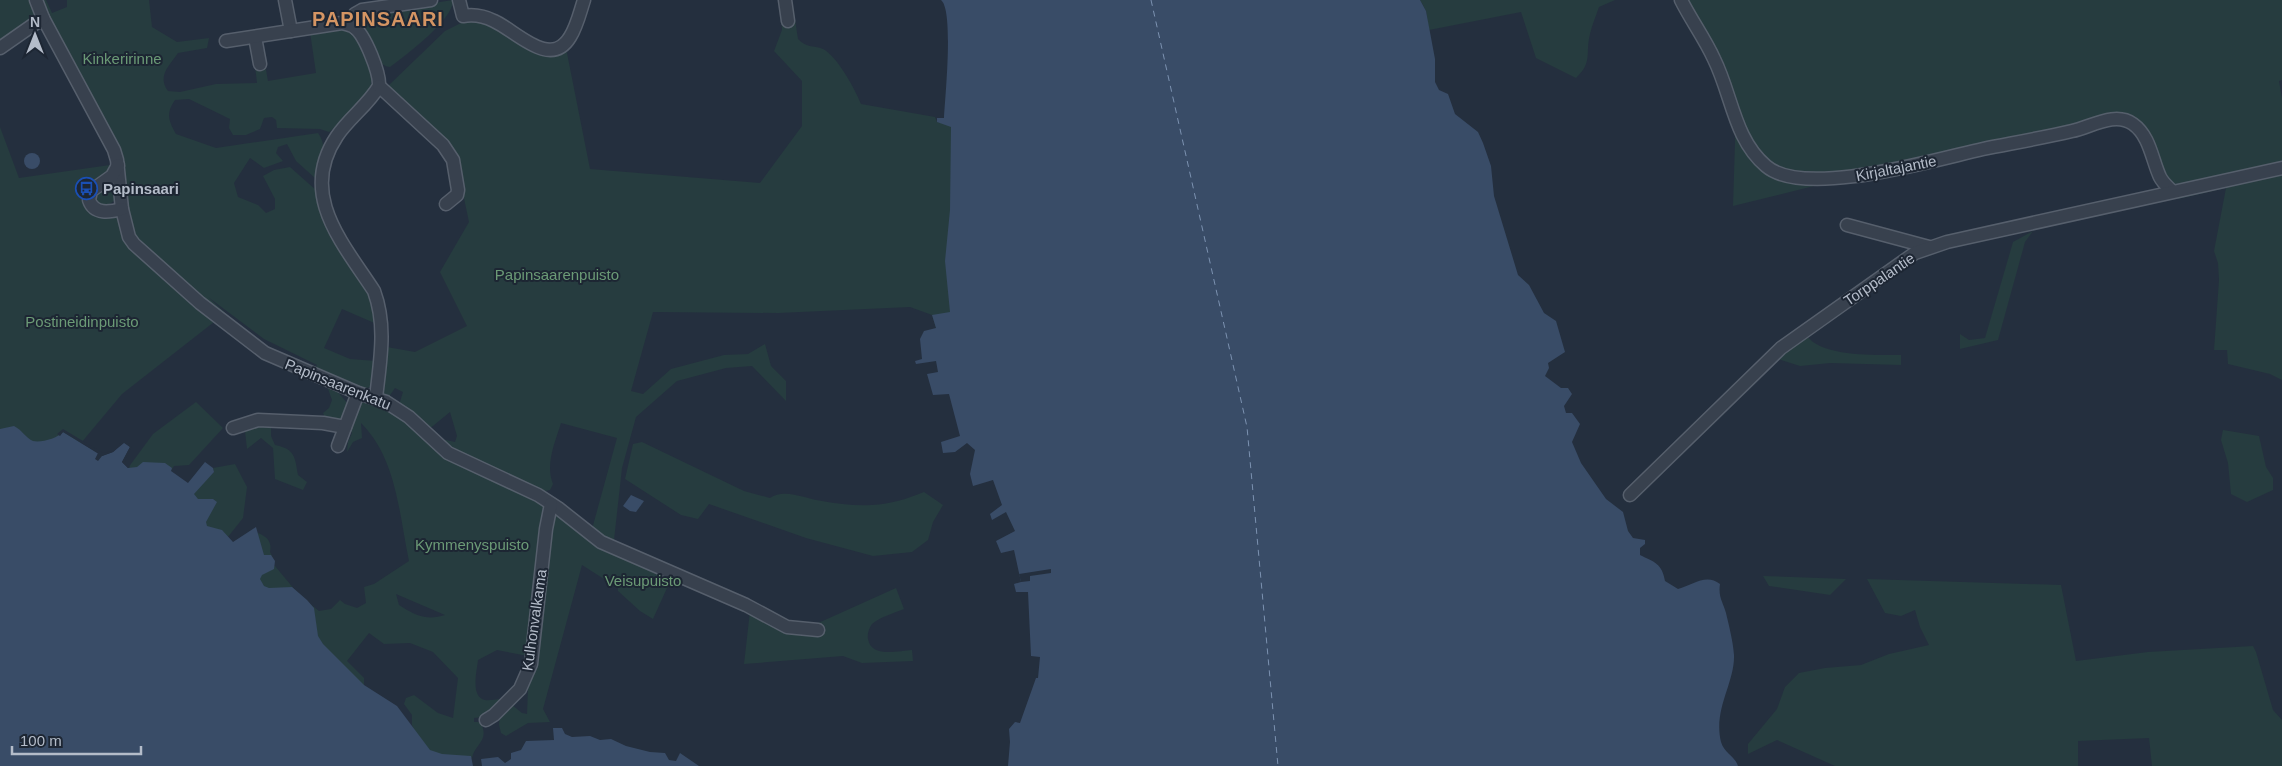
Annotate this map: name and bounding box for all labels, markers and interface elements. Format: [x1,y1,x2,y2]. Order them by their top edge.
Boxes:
district label: PAPINSAARI [312,8,444,30]
north arrow [10,10,60,60]
text: N [30,14,40,30]
park label: Kinkeririnne [82,50,162,67]
street label: Kirjaltajantie [1854,152,1938,184]
bus stop icon: Papinsaari [75,176,99,200]
place label: Papinsaari [103,180,179,197]
street label: Torppalantie [1840,249,1918,309]
park label: Papinsaarenpuisto [495,266,619,283]
park label: Postineidinpuisto [25,313,139,330]
street label: Papinsaarenkatu [283,355,393,413]
park label: Kymmenyspuisto [415,536,529,553]
street label: Kulhonvalkama [518,567,550,672]
park label: Veisupuisto [605,572,681,589]
scale bar [12,724,141,756]
text: 100 m [20,732,62,749]

